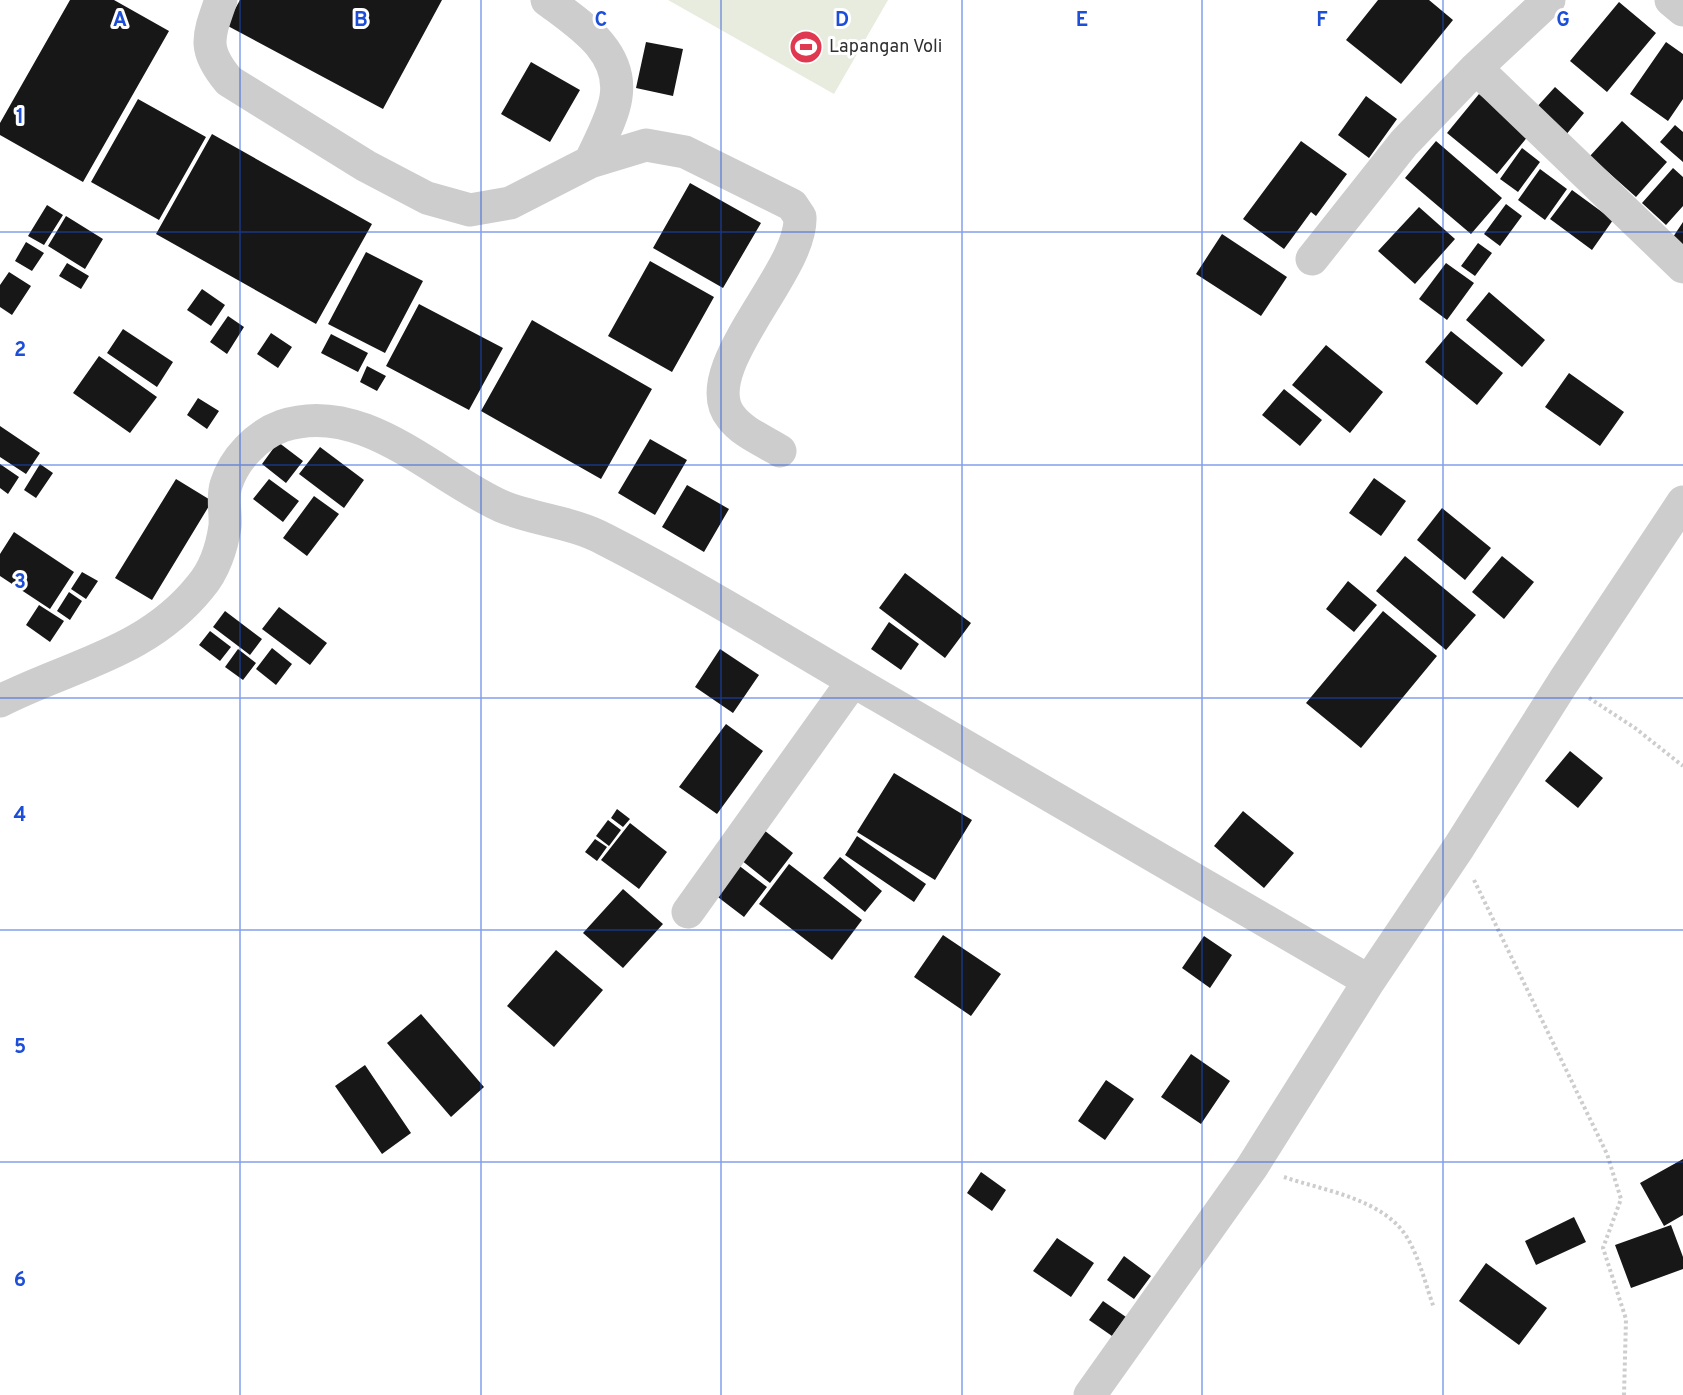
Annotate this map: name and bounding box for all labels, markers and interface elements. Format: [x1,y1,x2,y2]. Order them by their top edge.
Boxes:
text: A [113,8,127,34]
text: B [354,8,368,34]
text: C [595,8,607,34]
text: D [835,8,849,34]
text: E [1076,8,1088,34]
text: F [1316,8,1328,34]
text: G [1556,8,1570,34]
sports icon: Lapangan Voli [788,29,824,65]
place label: Lapangan Voli [829,36,942,59]
text: 1 [16,105,24,131]
text: 2 [14,338,26,364]
text: 3 [14,570,26,596]
text: 4 [14,803,26,829]
text: 5 [14,1035,26,1061]
text: 6 [14,1268,26,1294]

